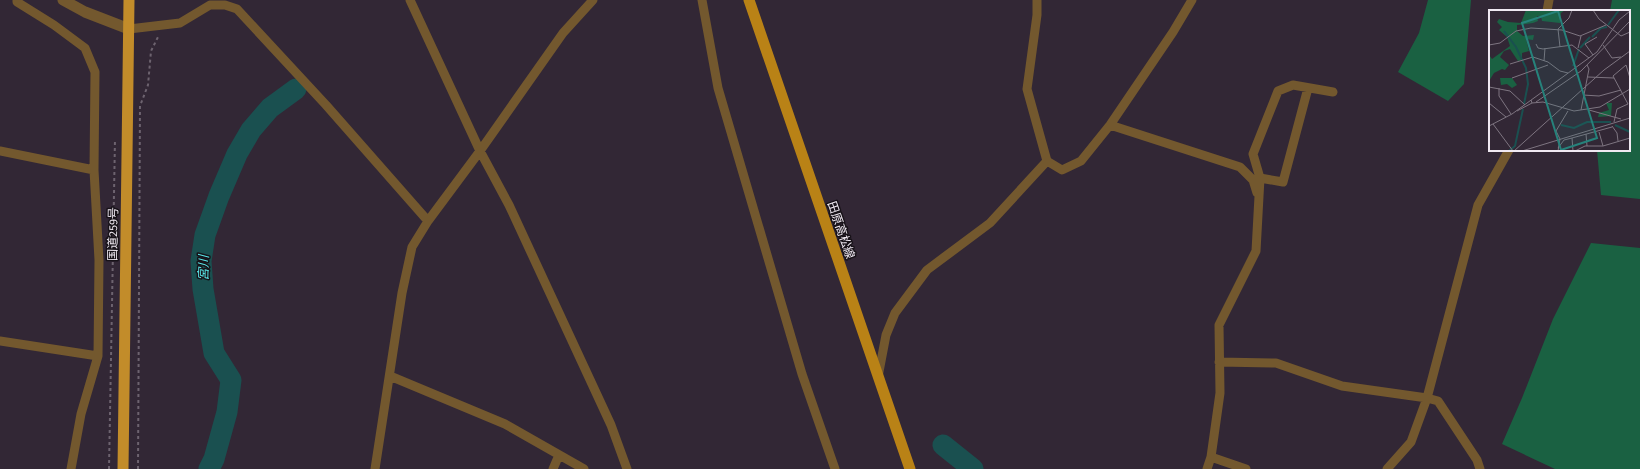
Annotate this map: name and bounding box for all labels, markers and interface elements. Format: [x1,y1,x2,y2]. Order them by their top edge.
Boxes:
inset map [1489,10,1630,151]
street label: 田原高松線 [823,199,858,261]
street label: 国道259号 [105,207,122,261]
water label: 宮川 [195,253,213,281]

